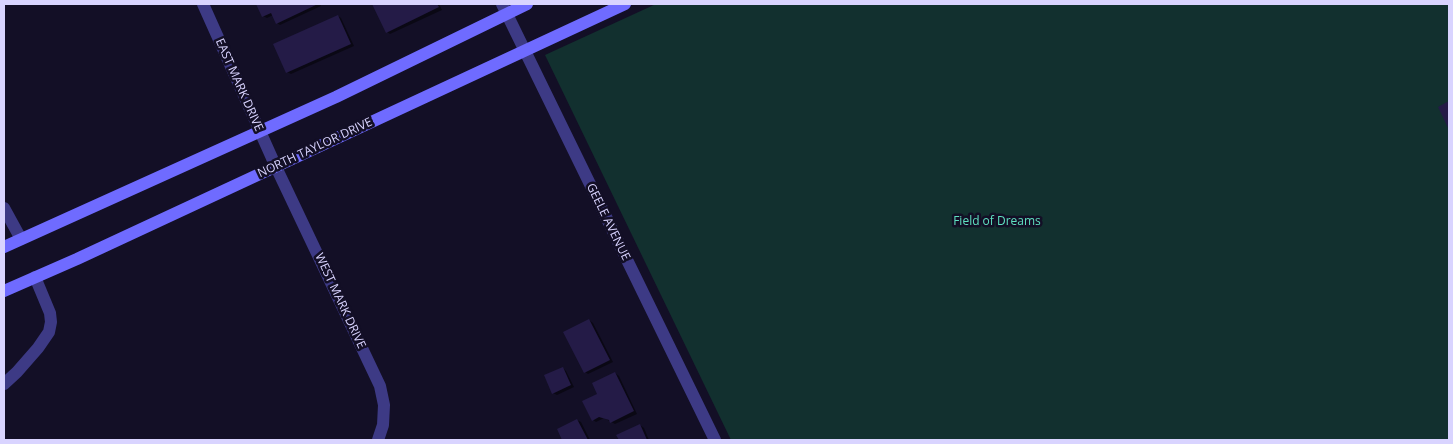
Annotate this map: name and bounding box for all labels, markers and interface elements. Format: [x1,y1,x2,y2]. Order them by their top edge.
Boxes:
street label: EAST MARK DRIVE [212,36,266,134]
street label: NORTH TAYLOR DRIVE [255,115,375,181]
street label: GEELE AVENUE [583,181,633,263]
park label: Field of Dreams [953,215,1041,229]
street label: WEST MARK DRIVE [312,251,368,351]

